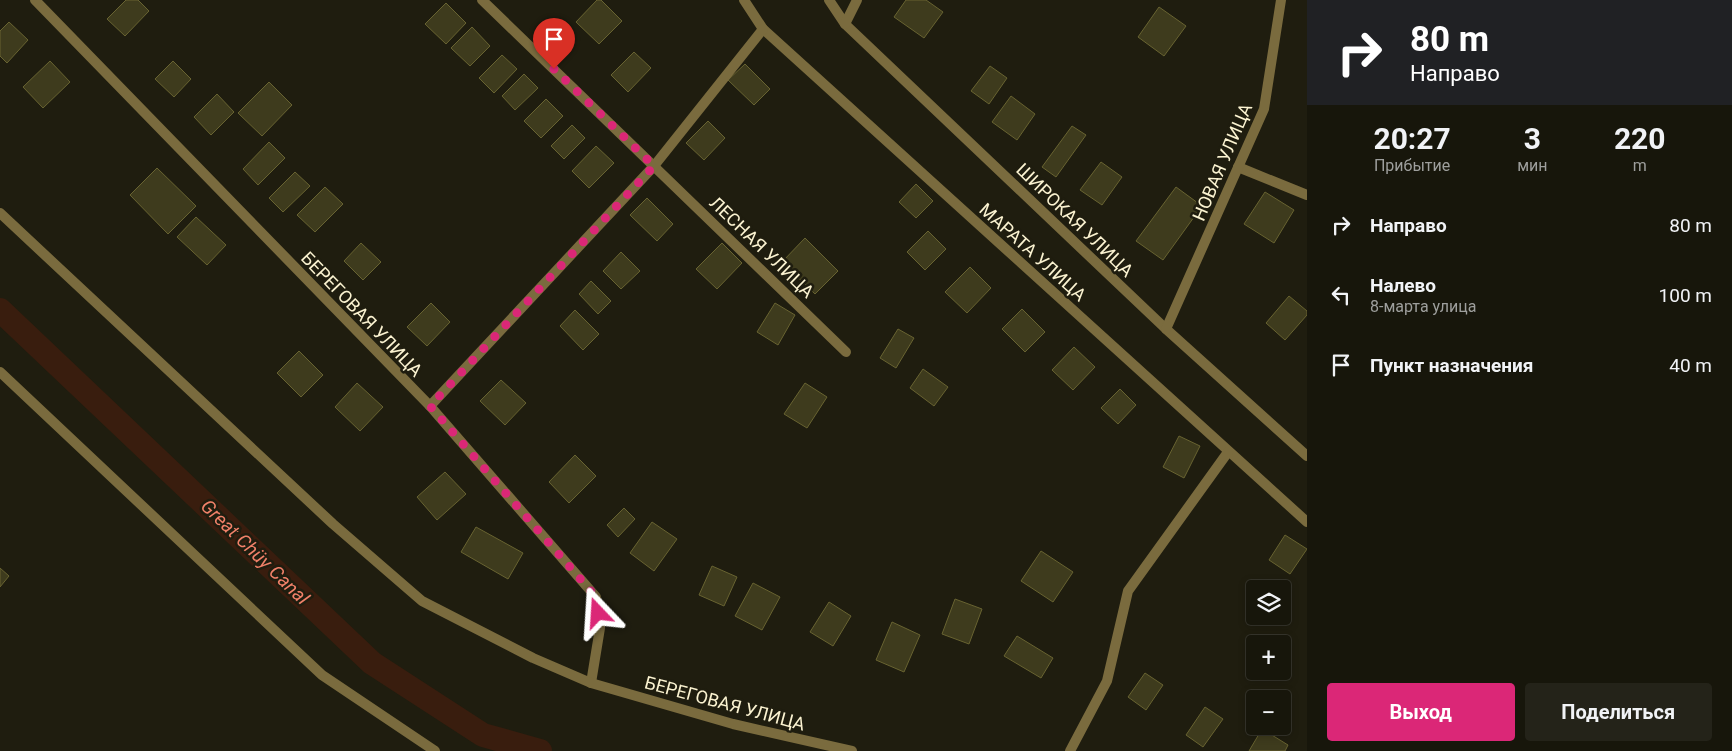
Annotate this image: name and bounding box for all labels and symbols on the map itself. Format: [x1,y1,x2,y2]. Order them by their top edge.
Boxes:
pin [533,18,575,69]
street label: НОВАЯ УЛИЦА [1188,100,1256,224]
street label: ШИРОКАЯ УЛИЦА [1012,159,1138,281]
street label: ЛЕСНАЯ УЛИЦА [705,192,819,302]
street label: МАРАТА УЛИЦА [975,199,1091,306]
street label: БЕРЕГОВАЯ УЛИЦА [297,247,427,381]
water label: Great Chüy Canal [196,495,314,610]
position arrow [571,586,623,638]
street label: БЕРЕГОВАЯ УЛИЦА [642,671,808,735]

